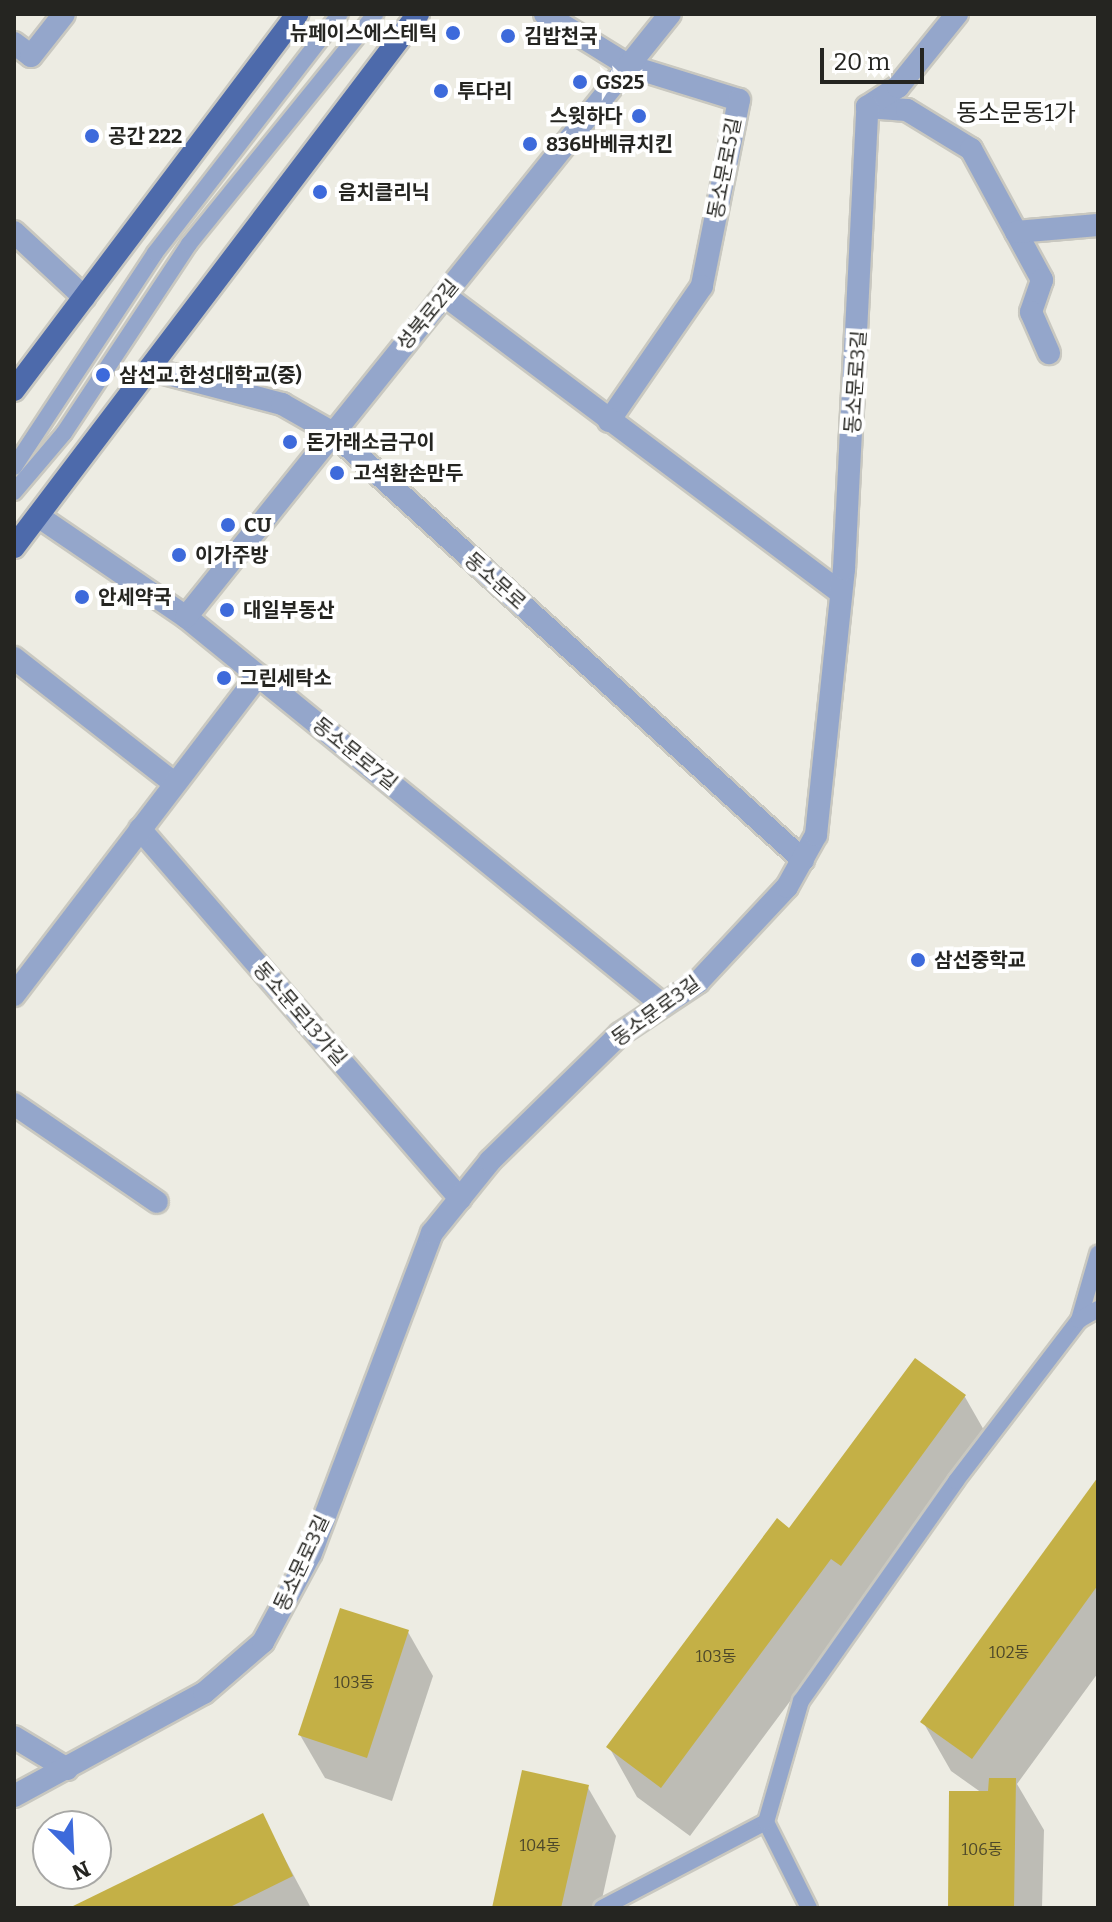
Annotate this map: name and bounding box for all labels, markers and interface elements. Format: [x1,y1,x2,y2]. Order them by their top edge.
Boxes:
place label: 뉴페이스에스테틱 [290,21,437,45]
marker: 뉴페이스에스테틱 [444,24,462,42]
place label: 김밥천국 [524,24,598,48]
marker: 김밥천국 [499,27,517,45]
scale bar [824,32,928,82]
text: 20 m [834,48,890,76]
place label: GS25 [596,70,645,94]
marker: GS25 [571,73,589,91]
place label: 투다리 [457,79,512,103]
marker: 투다리 [432,82,450,100]
district label: 동소문동1가 [956,100,1076,128]
place label: 스윗하다 [549,104,623,128]
marker: 스윗하다 [630,107,648,125]
street label: 동소문로5길 [703,115,747,221]
place label: 공간 222 [108,124,182,148]
marker: 공간 222 [83,127,101,145]
place label: 836바베큐치킨 [546,132,673,156]
marker: 836바베큐치킨 [521,135,539,153]
place label: 음치클리닉 [338,180,430,204]
marker: 음치클리닉 [309,181,331,203]
street label: 성북로2길 [392,275,464,355]
street label: 동소문로3길 [840,330,872,434]
place label: 삼선교.한성대학교(중) [119,363,302,387]
marker: 삼선교.한성대학교(중) [94,366,112,384]
place label: 돈가래소금구이 [306,430,435,454]
marker: 돈가래소금구이 [281,433,299,451]
place label: 고석환손만두 [353,461,463,485]
marker: 고석환손만두 [328,464,346,482]
place label: CU [244,513,271,537]
marker: CU [219,516,237,534]
place label: 이가주방 [195,543,269,567]
marker: 이가주방 [170,546,188,564]
street label: 동소문로 [460,547,530,615]
place label: 안세약국 [98,585,172,609]
marker: 안세약국 [73,588,91,606]
place label: 대일부동산 [243,598,335,622]
marker: 대일부동산 [218,601,236,619]
place label: 그린세탁소 [240,666,332,690]
marker: 그린세탁소 [215,669,233,687]
street label: 동소문로7길 [308,713,402,795]
place label: 삼선중학교 [934,948,1026,972]
marker: 삼선중학교 [909,951,927,969]
street label: 동소문로13가길 [248,957,352,1071]
street label: 동소문로3길 [607,971,705,1051]
street label: 동소문로3길 [269,1511,335,1615]
house number: 102동 [989,1643,1029,1663]
house number: 103동 [696,1647,736,1667]
house number: 103동 [334,1673,374,1693]
north arrow [32,1810,112,1890]
house number: 104동 [520,1836,560,1856]
house number: 106동 [962,1840,1002,1860]
text: N [68,1855,94,1886]

